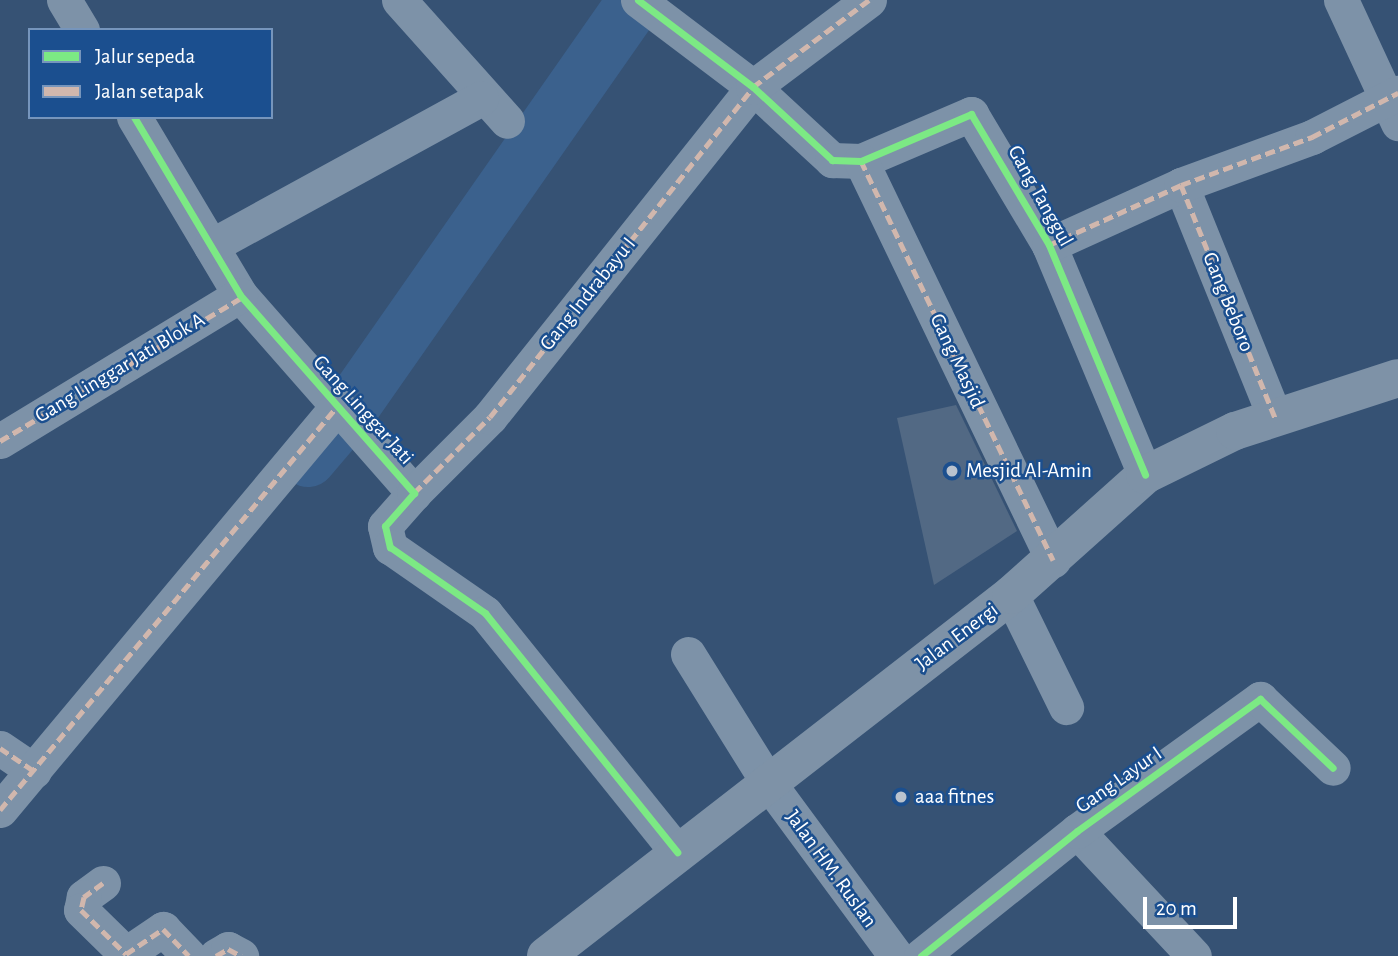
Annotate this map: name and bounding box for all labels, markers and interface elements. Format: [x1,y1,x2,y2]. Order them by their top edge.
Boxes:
legend [28,28,273,119]
text: Jalur sepeda [95,46,195,67]
text: Jalan setapak [95,81,204,102]
street label: Gang Tanggul [1002,141,1078,251]
street label: Gang Indrabayu I [535,232,641,356]
street label: Gang Beboro [1197,249,1259,355]
street label: Gang Linggar Jati Blok A [30,307,210,429]
street label: Gang Masjid [924,310,990,412]
street label: Gang Linggar Jati [307,350,419,470]
place label: Mesjid Al-Amin [966,458,1092,484]
marker: Mesjid Al-Amin [944,463,960,479]
street label: Jalan Energi [911,598,1003,676]
street label: Gang Layur I [1071,741,1167,819]
place label: aaa fitnes [915,784,994,810]
marker: aaa fitnes [893,789,909,805]
street label: Jalan HM. Ruslan [780,805,882,933]
scale bar [1146,883,1240,927]
text: 20 m [1156,898,1197,919]

